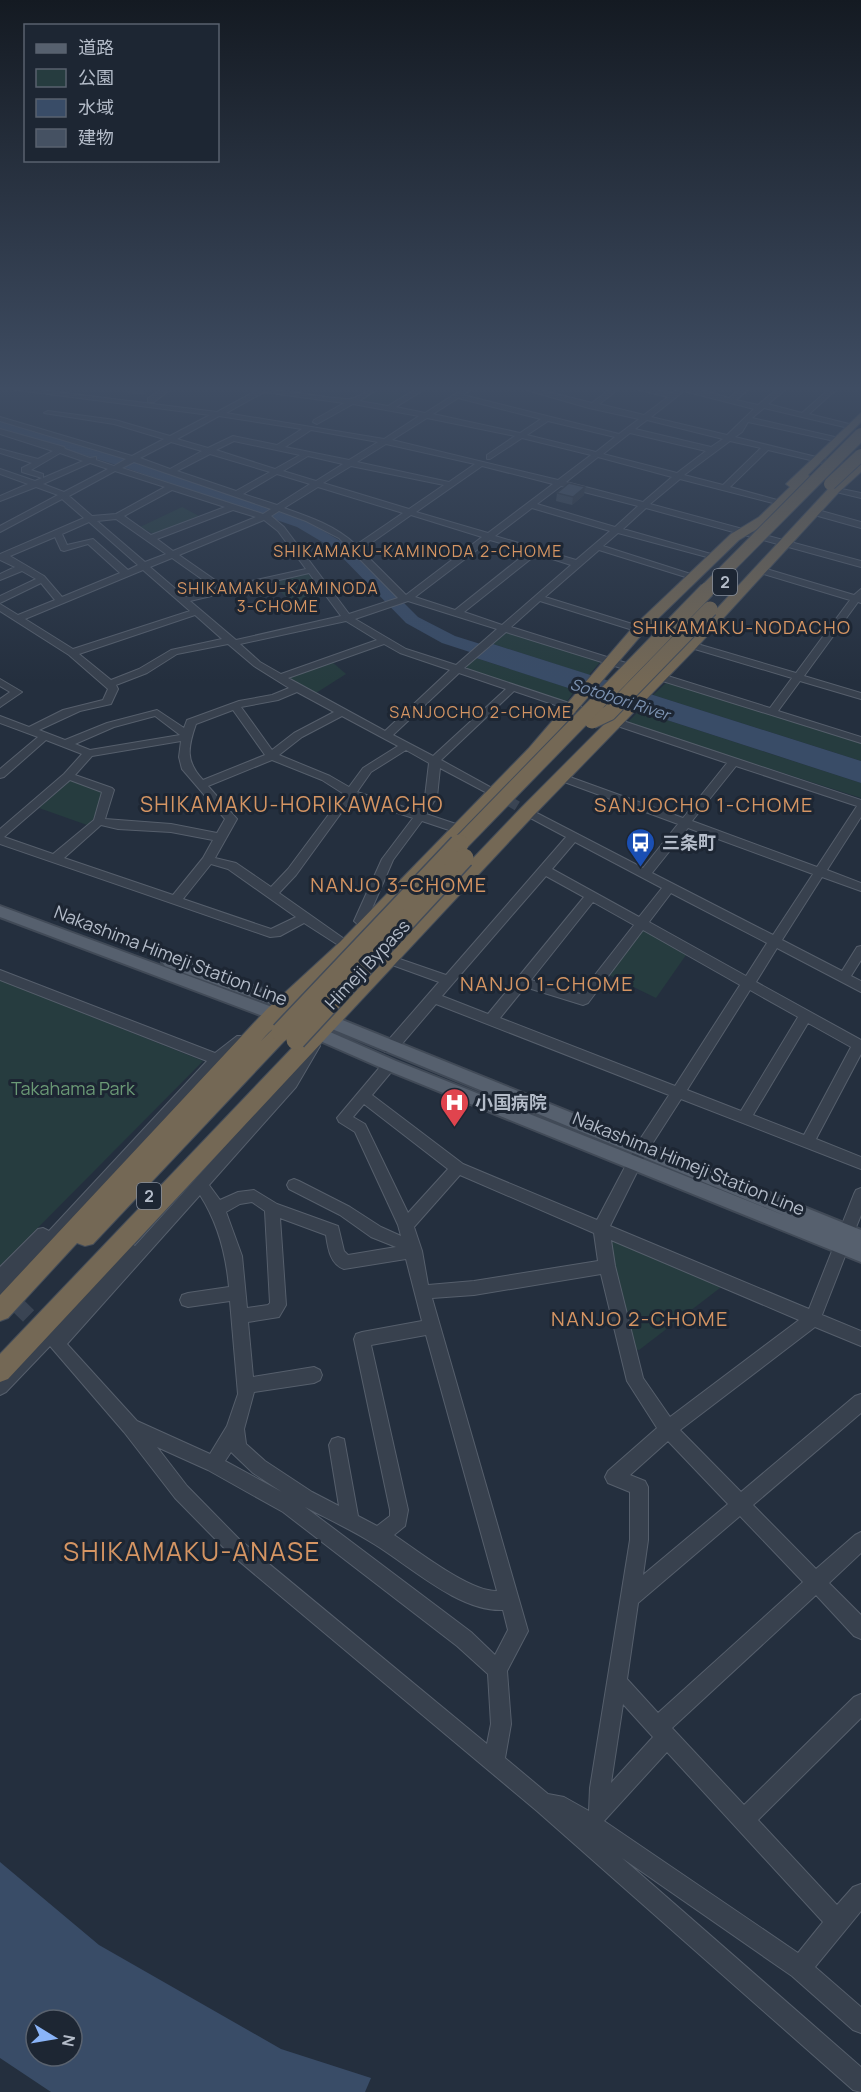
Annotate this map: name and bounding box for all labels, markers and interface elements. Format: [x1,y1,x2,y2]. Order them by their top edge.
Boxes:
legend [24,24,219,162]
text: 道路 [78,35,114,59]
text: 公園 [78,65,114,89]
text: 水域 [78,95,114,119]
text: 建物 [78,125,114,149]
district label: SHIKAMAKU-KAMINODA 2-CHOME [273,540,563,562]
road number: 2 [713,569,737,595]
district label: SHIKAMAKU-KAMINODA 3-CHOME [177,577,379,617]
district label: SHIKAMAKU-NODACHO [633,615,851,639]
water label: Sotobori River [567,673,675,726]
district label: SANJOCHO 2-CHOME [389,701,573,723]
district label: SHIKAMAKU-HORIKAWACHO [140,790,444,818]
district label: SANJOCHO 1-CHOME [594,791,814,818]
bus stop icon: 三条町 [625,826,657,868]
place label: 三条町 [662,830,716,854]
district label: NANJO 3-CHOME [310,871,488,898]
street label: Nakashima Himeji Station Line [51,899,291,1011]
street label: Himeji Bypass [319,914,415,1014]
district label: NANJO 1-CHOME [460,970,634,997]
park label: Takahama Park [11,1076,136,1100]
hospital icon: 小国病院 [438,1086,470,1128]
place label: 小国病院 [475,1090,547,1114]
street label: Nakashima Himeji Station Line [569,1105,809,1221]
road number: 2 [137,1183,161,1209]
district label: NANJO 2-CHOME [551,1305,729,1332]
district label: SHIKAMAKU-ANASE [63,1533,321,1569]
north arrow [24,2008,84,2068]
text: N [57,2033,81,2049]

